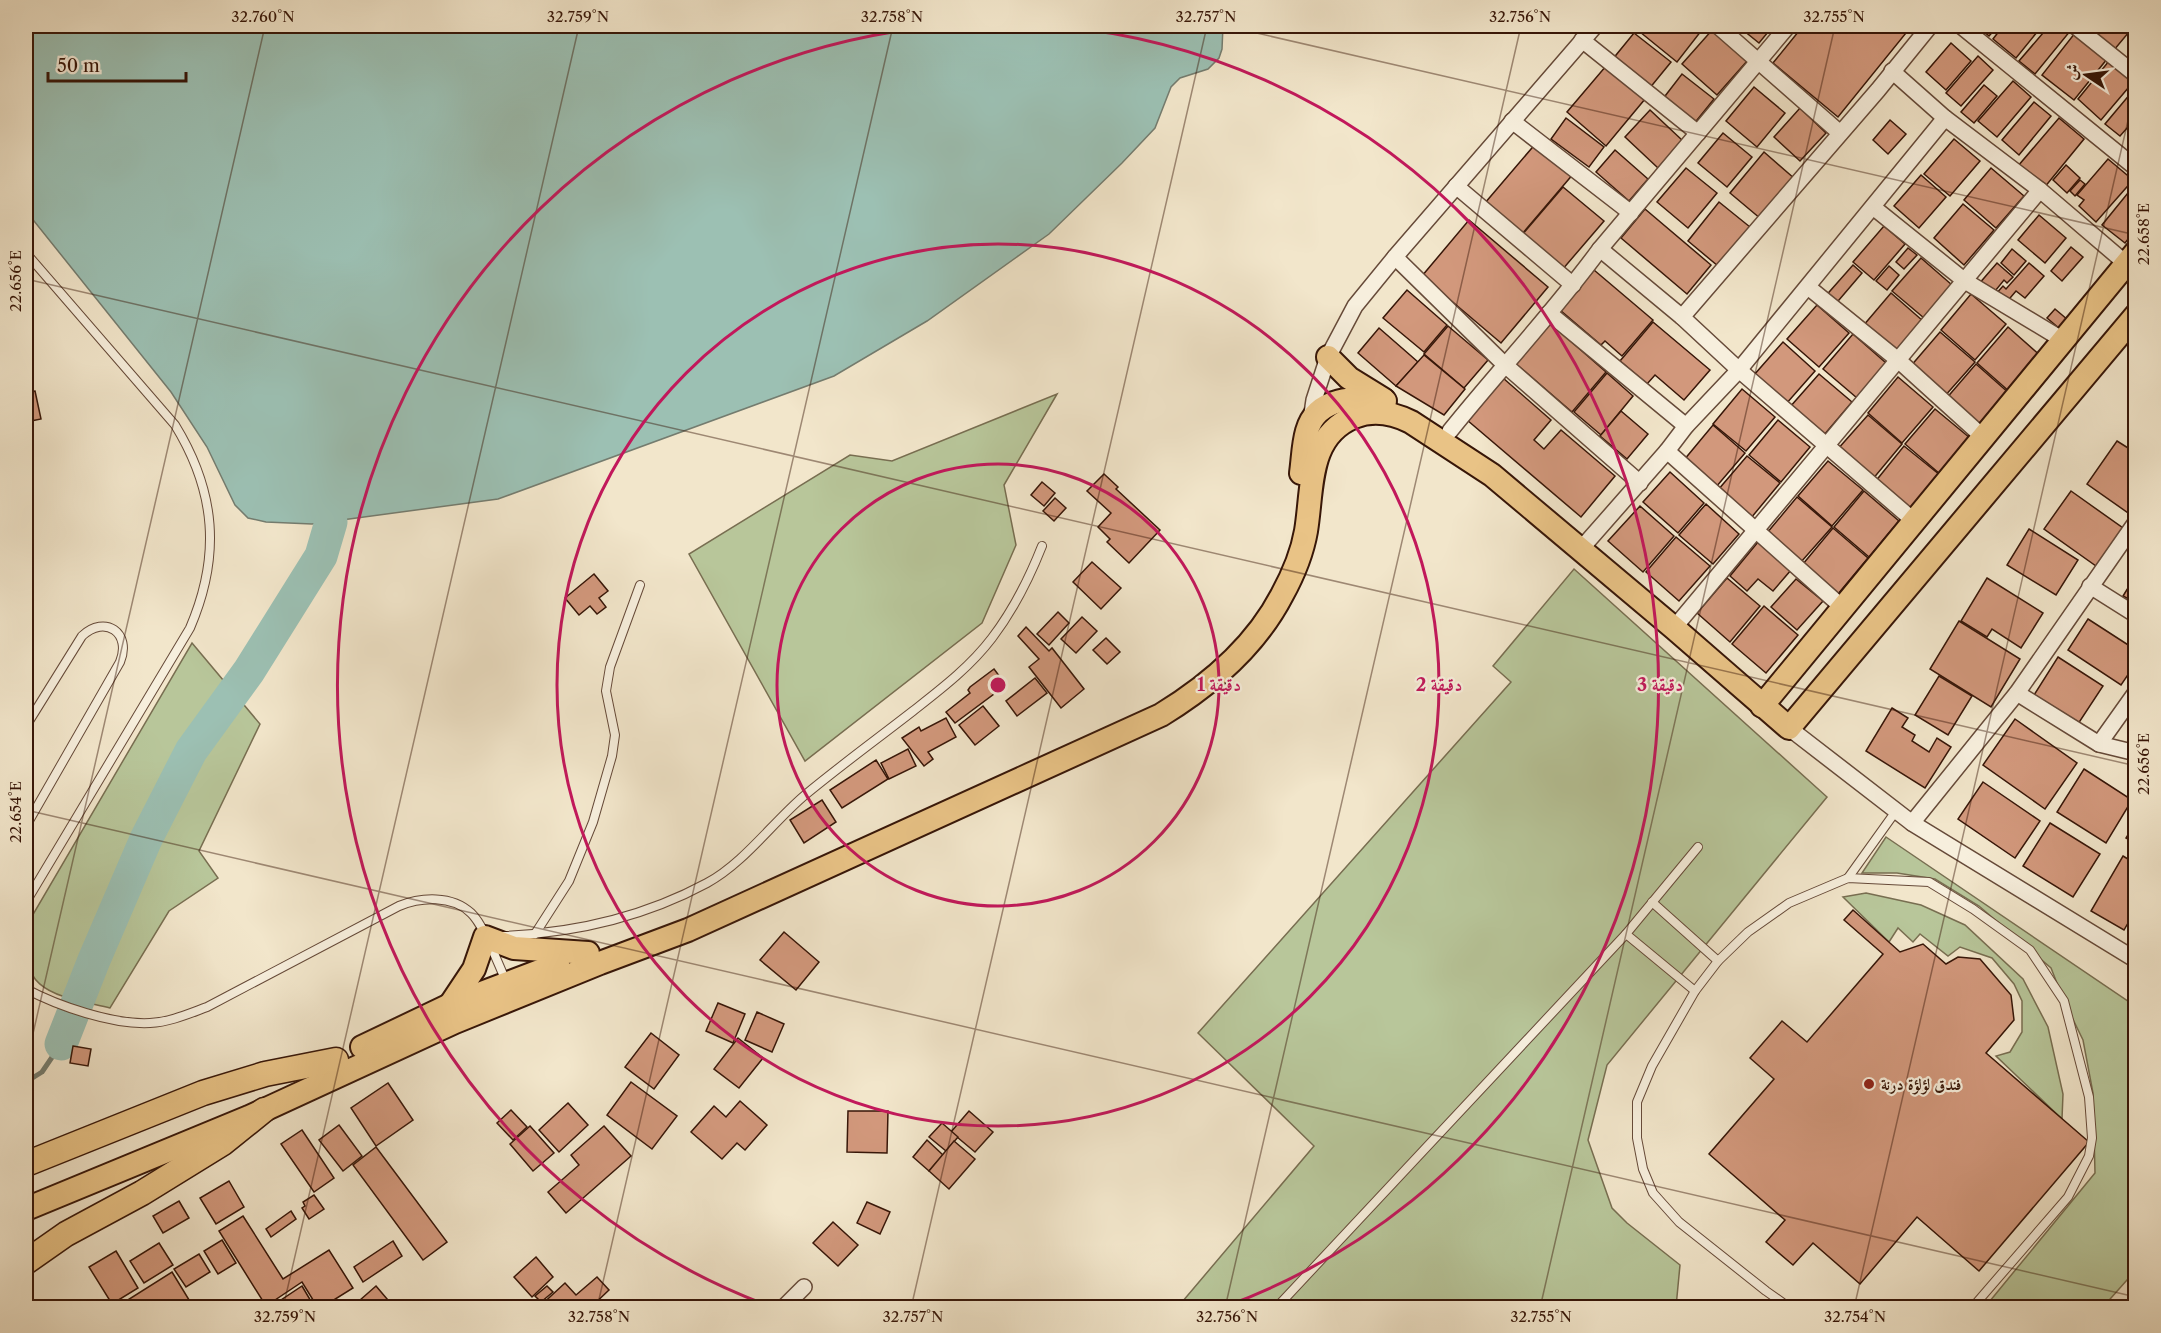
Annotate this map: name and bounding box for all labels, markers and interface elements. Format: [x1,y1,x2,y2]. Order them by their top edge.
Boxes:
text: 32.760°N [231,7,295,26]
text: 32.759°N [547,7,609,26]
text: 32.758°N [861,7,923,26]
text: 32.757°N [1176,7,1236,26]
text: 32.756°N [1489,7,1551,26]
text: 32.755°N [1803,7,1865,26]
scale bar [48,45,186,83]
north arrow [2056,45,2116,105]
text: 50 m [57,55,100,77]
text: ش [2060,62,2083,82]
text: 22.658°E [2134,203,2153,265]
text: 22.656°E [6,250,25,312]
text: 1 دقيقة [1197,674,1241,696]
text: 2 دقيقة [1416,674,1462,696]
text: 3 دقيقة [1637,674,1683,696]
centre of rings [988,675,1008,695]
text: 22.656°E [2134,733,2153,795]
text: 22.654°E [6,781,25,843]
place label: فندق لؤلؤة درنة [1881,1074,1961,1095]
marker: فندق لؤلؤة درنة [1862,1077,1876,1091]
text: 32.759°N [254,1307,316,1326]
text: 32.758°N [568,1307,630,1326]
text: 32.757°N [883,1307,943,1326]
text: 32.756°N [1196,1307,1258,1326]
text: 32.755°N [1510,1307,1572,1326]
text: 32.754°N [1824,1307,1886,1326]

